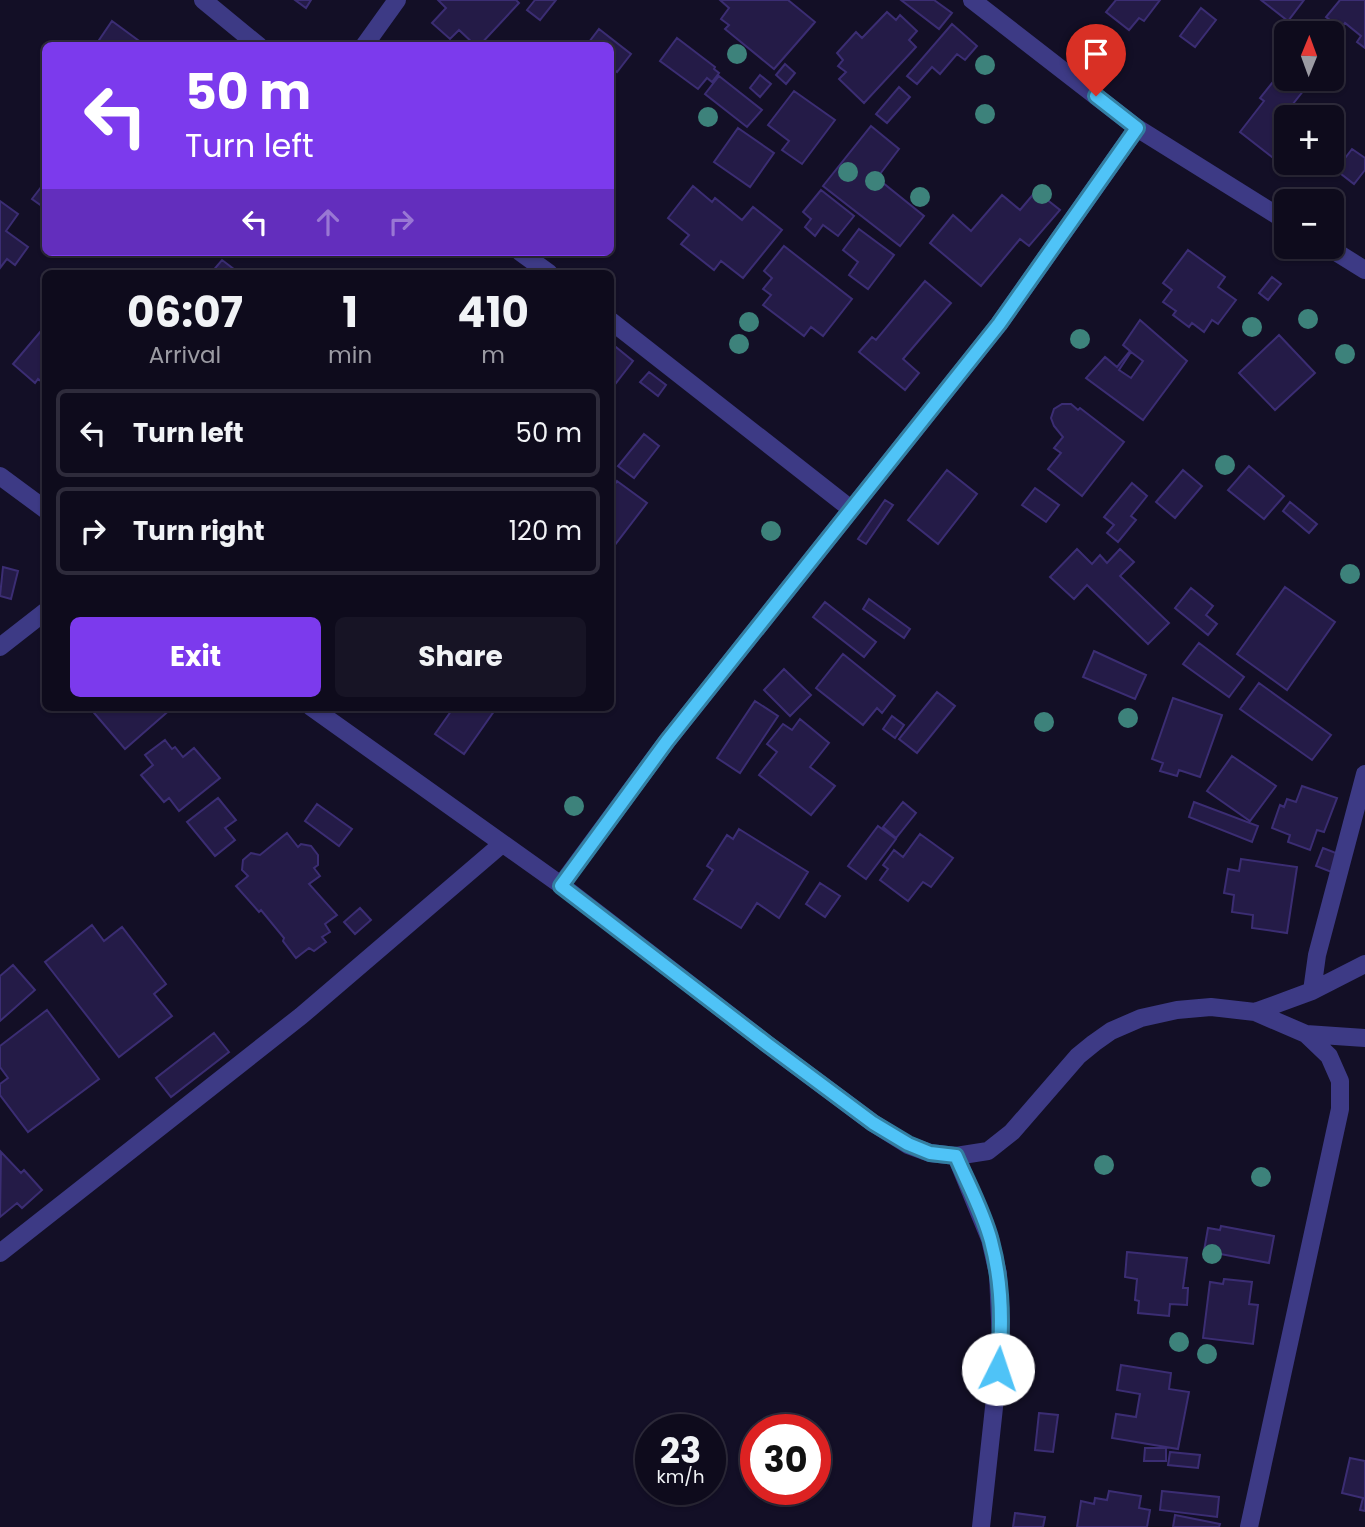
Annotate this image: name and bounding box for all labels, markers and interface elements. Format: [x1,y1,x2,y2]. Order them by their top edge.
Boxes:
north arrow [1274,21,1344,91]
map controls [1274,21,1344,259]
pin [1066,24,1126,96]
icon: arrive [1077,35,1115,73]
text: 50 m [185,58,311,126]
icon: left [70,70,161,161]
button: + [1274,105,1344,175]
text: Turn left [185,123,314,168]
button: − [1274,189,1344,259]
icon: left [236,203,274,241]
icon: ahead [309,203,347,241]
icon: right [382,203,420,241]
text: 06:07 [127,283,243,342]
text: 1 [342,283,358,342]
text: 410 [457,283,529,342]
text: Arrival [149,339,221,371]
text: min [328,339,372,371]
text: m [481,339,505,371]
icon: left [74,414,112,452]
text: Turn left [133,415,244,451]
text: 50 m [516,415,582,451]
icon: right [74,512,112,550]
text: Turn right [133,513,265,549]
text: 120 m [509,513,582,549]
button: Exit [70,617,321,697]
button: Share [335,617,586,697]
position arrow [961,1332,1035,1406]
speed limit sign: 30 [740,1414,831,1505]
text: 23 [660,1426,701,1475]
text: km/h [657,1464,704,1489]

